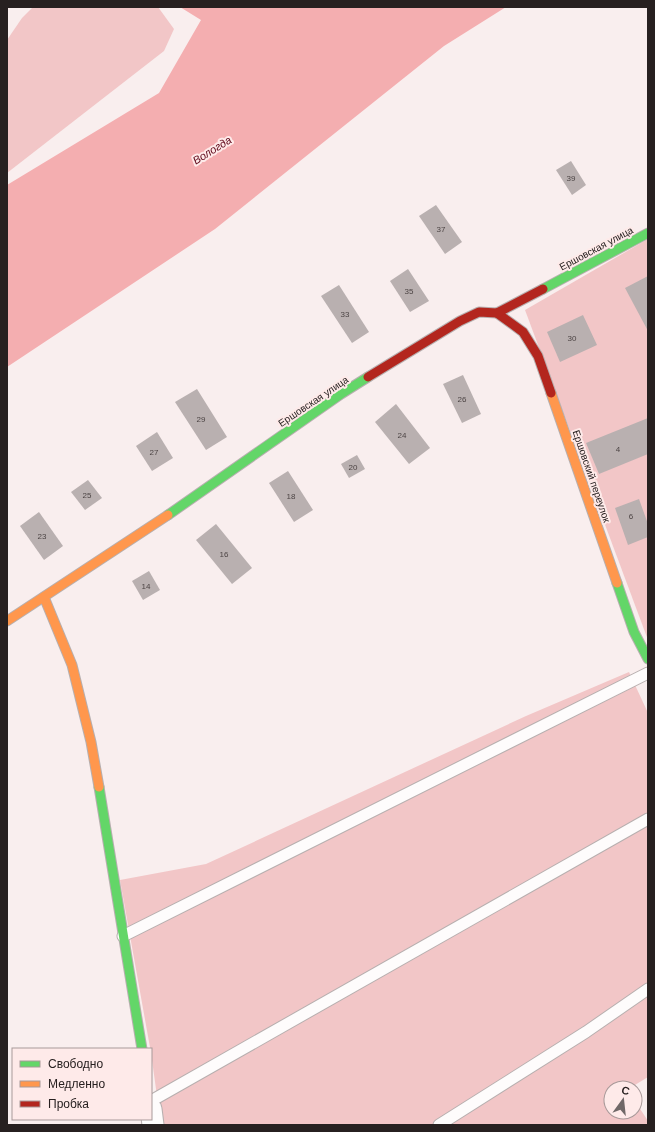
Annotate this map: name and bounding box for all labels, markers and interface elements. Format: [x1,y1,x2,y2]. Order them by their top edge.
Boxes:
water label: Вологда [191,134,233,166]
house number: 39 [567,174,576,183]
street label: Ершовская улица [558,224,635,273]
house number: 37 [437,225,446,234]
house number: 35 [405,287,414,296]
house number: 33 [341,310,350,319]
house number: 30 [568,334,577,343]
street label: Ершовская улица [276,374,351,429]
house number: 26 [458,395,467,404]
house number: 29 [197,415,206,424]
street label: Ершовский переулок [571,429,613,524]
house number: 24 [398,431,407,440]
house number: 4 [616,445,621,454]
house number: 27 [150,448,159,457]
house number: 20 [349,463,358,472]
house number: 25 [83,491,92,500]
house number: 18 [287,492,296,501]
house number: 6 [629,512,634,521]
house number: 23 [38,532,47,541]
house number: 16 [220,550,229,559]
house number: 14 [142,582,151,591]
legend [12,1048,152,1120]
text: Свободно [48,1057,103,1071]
text: Медленно [48,1077,105,1091]
north arrow [603,1080,643,1120]
text: С [620,1084,631,1097]
text: Пробка [48,1097,89,1111]

